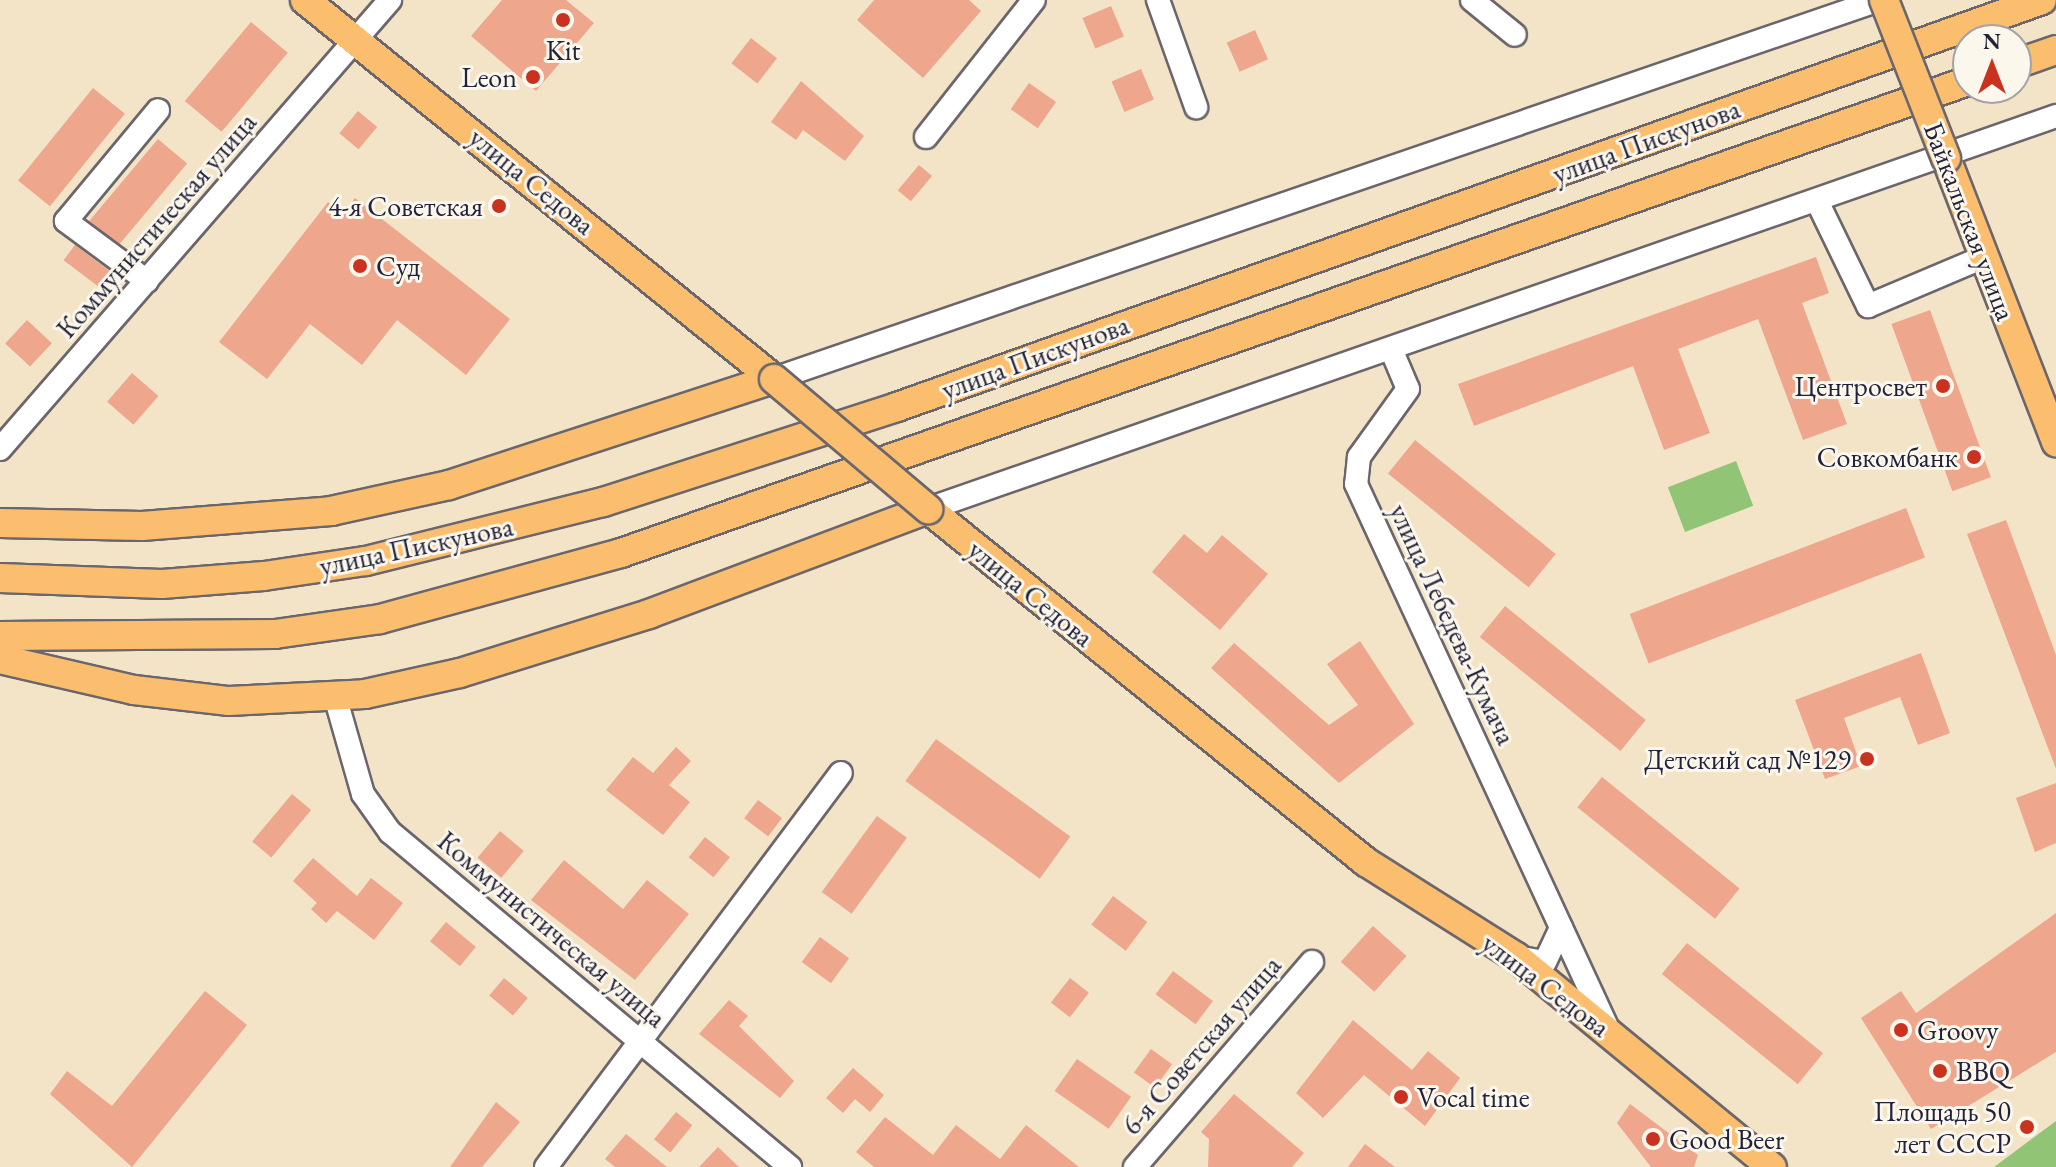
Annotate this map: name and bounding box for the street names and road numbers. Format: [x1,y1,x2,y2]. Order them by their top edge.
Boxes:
street label: улица Пискунова [1548,92,1744,190]
street label: Коммунистическая улица [49,105,263,345]
street label: Байкальская улица [1917,117,2023,325]
street label: улица Седова [463,120,601,242]
street label: улица Пискунова [937,308,1133,406]
street label: улица Лебедева-Кумача [1382,498,1524,750]
street label: улица Пискунова [316,509,516,583]
street label: улица Седова [962,532,1100,654]
street label: Коммунистическая улица [431,824,673,1034]
street label: улица Седова [1475,926,1617,1044]
street label: 6-я Советская улица [1114,949,1288,1141]

